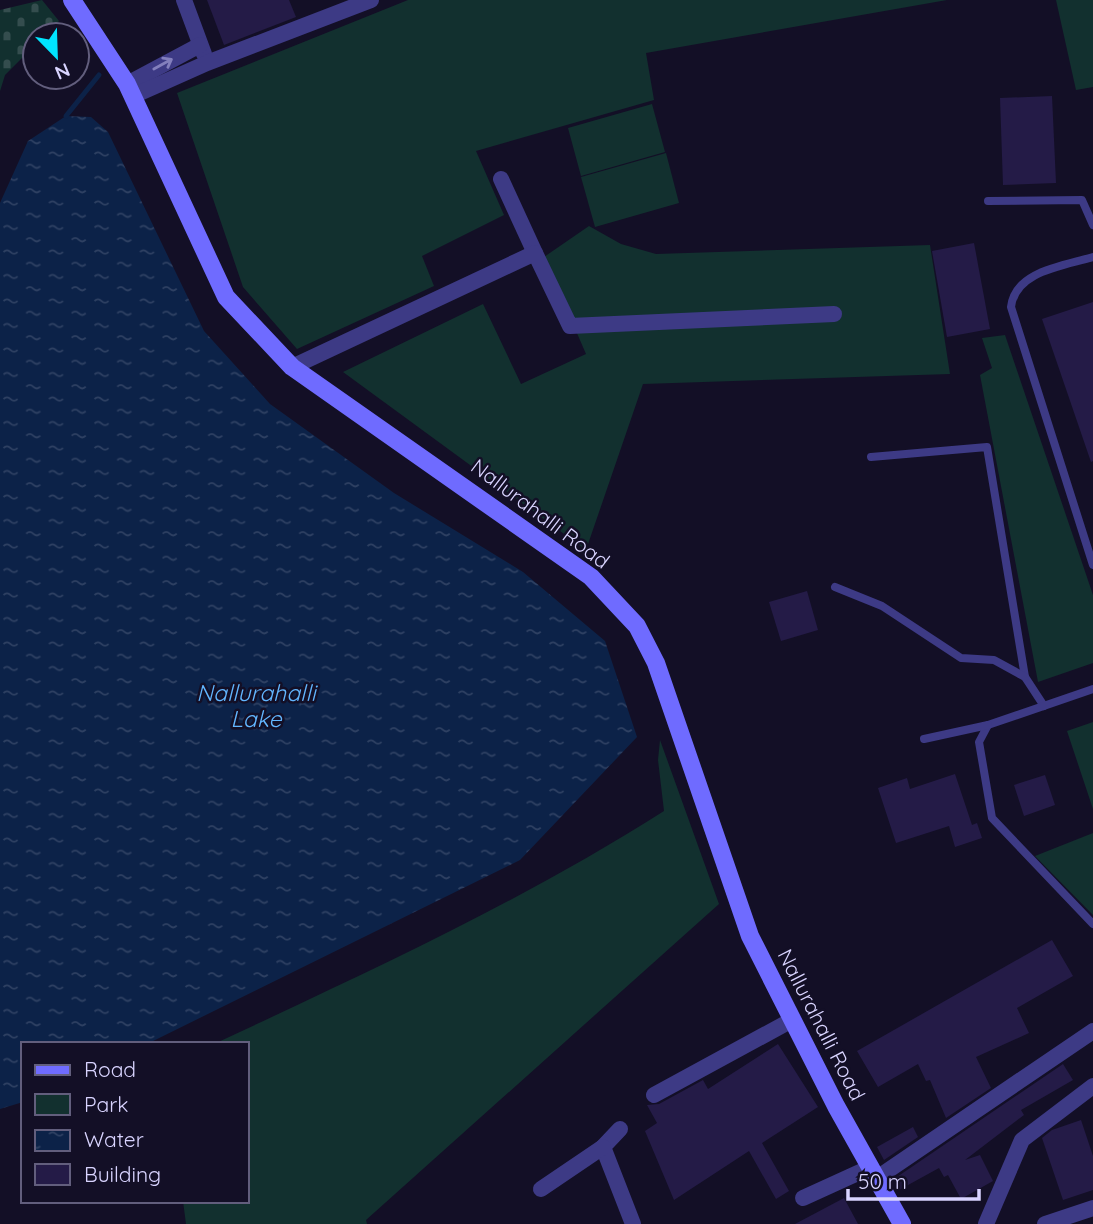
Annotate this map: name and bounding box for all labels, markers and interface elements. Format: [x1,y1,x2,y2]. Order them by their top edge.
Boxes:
north arrow [21,21,91,91]
one-way arrow [153,57,173,71]
text: N [52,58,74,85]
street label: Nallurahalli Road [466,453,615,574]
water label: Nallurahalli Lake [196,678,319,733]
street label: Nallurahalli Road [772,944,871,1105]
legend [21,1042,248,1203]
text: Road [84,1056,136,1082]
text: Park [84,1091,128,1117]
text: Water [84,1126,144,1152]
scale bar [848,1158,979,1202]
text: Building [84,1161,161,1187]
text: 50 m [858,1168,907,1194]

